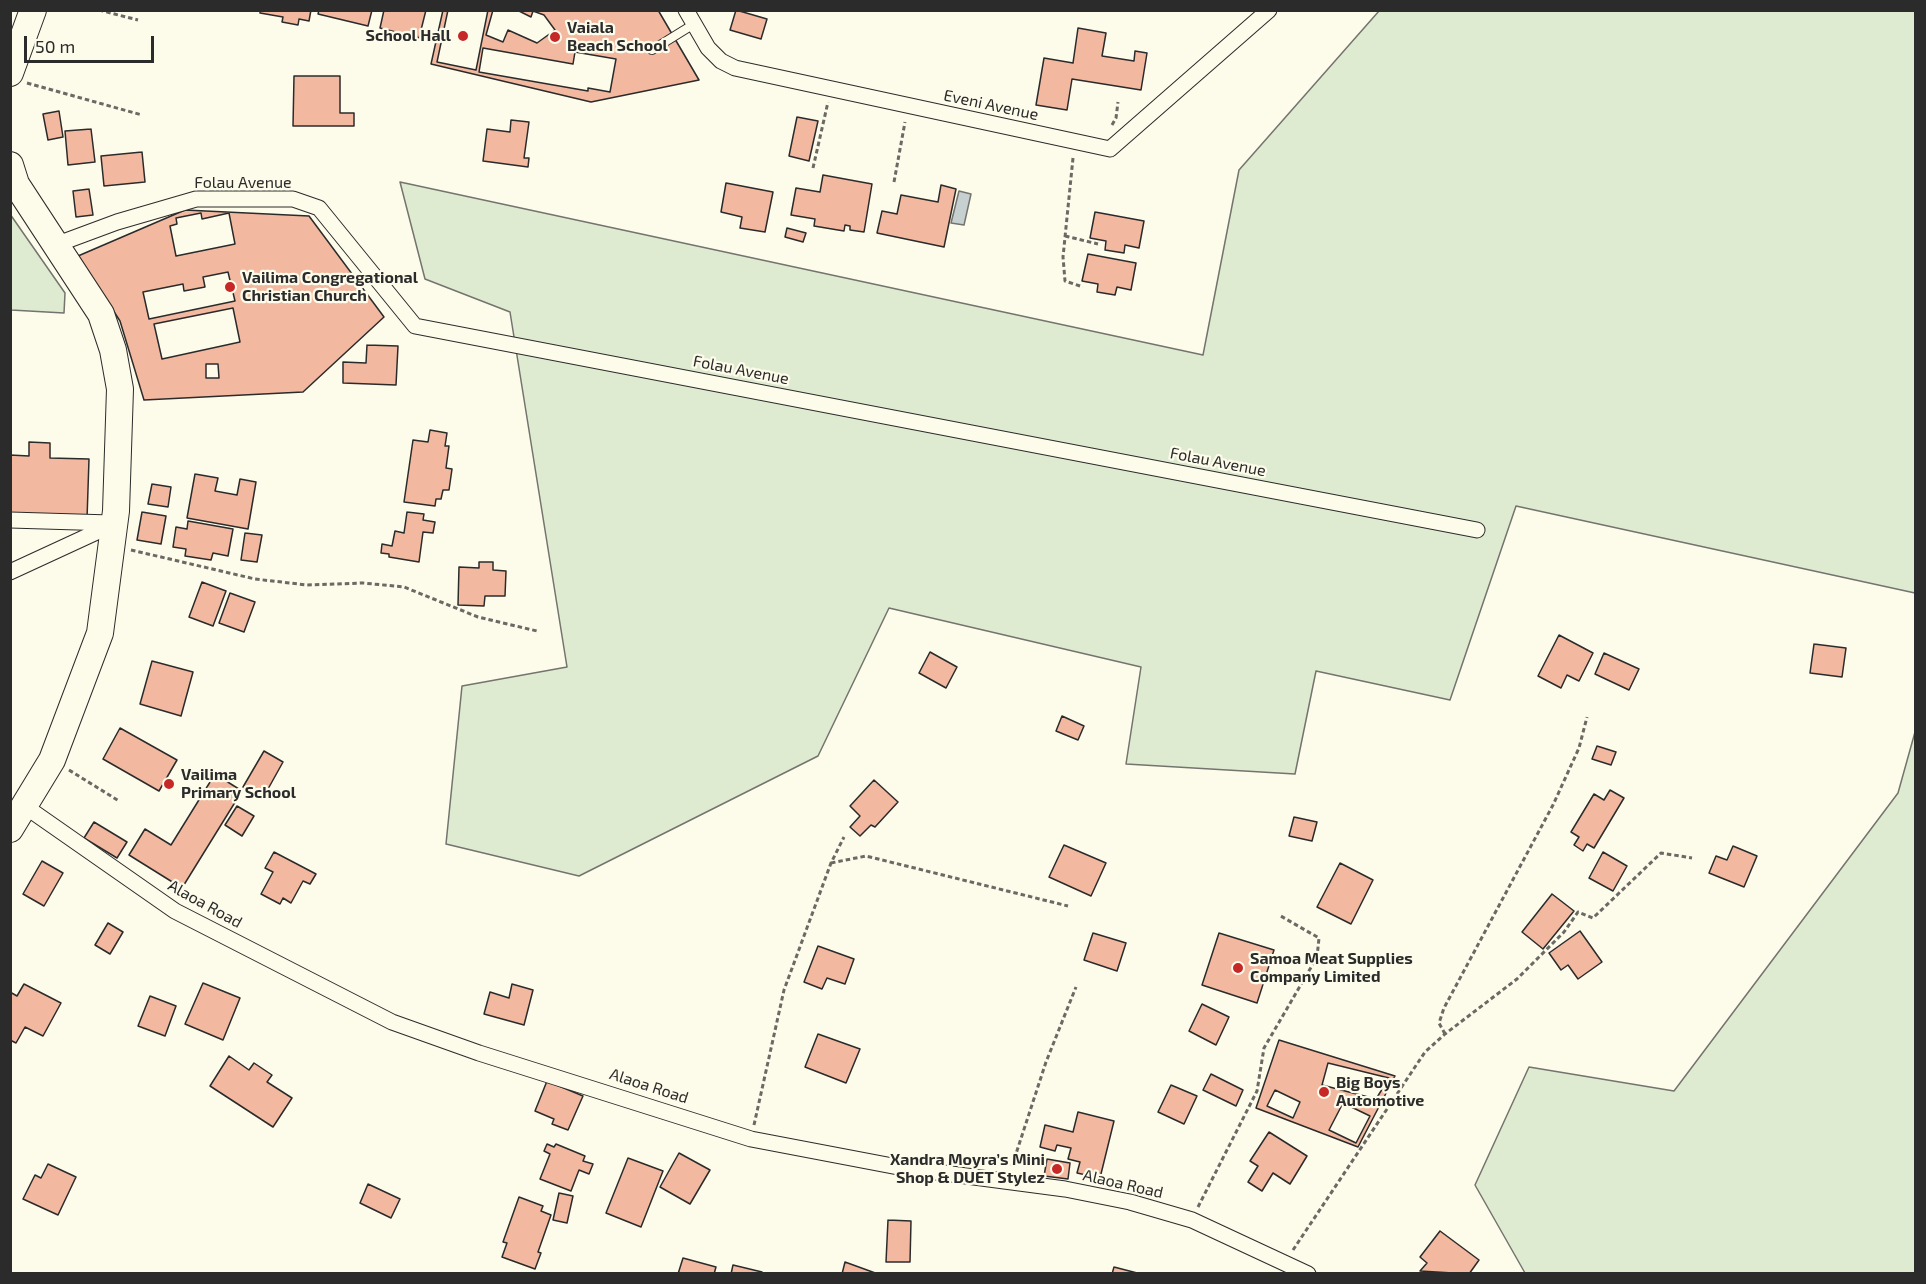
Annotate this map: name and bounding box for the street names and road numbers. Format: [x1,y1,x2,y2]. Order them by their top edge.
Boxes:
street label: Eveni Avenue [942,86,1040,124]
street label: Folau Avenue [194,173,292,193]
street label: Folau Avenue [691,351,791,389]
street label: Folau Avenue [1168,443,1268,481]
street label: Alaoa Road [165,876,245,932]
street label: Alaoa Road [607,1064,691,1108]
street label: Alaoa Road [1081,1165,1165,1203]

